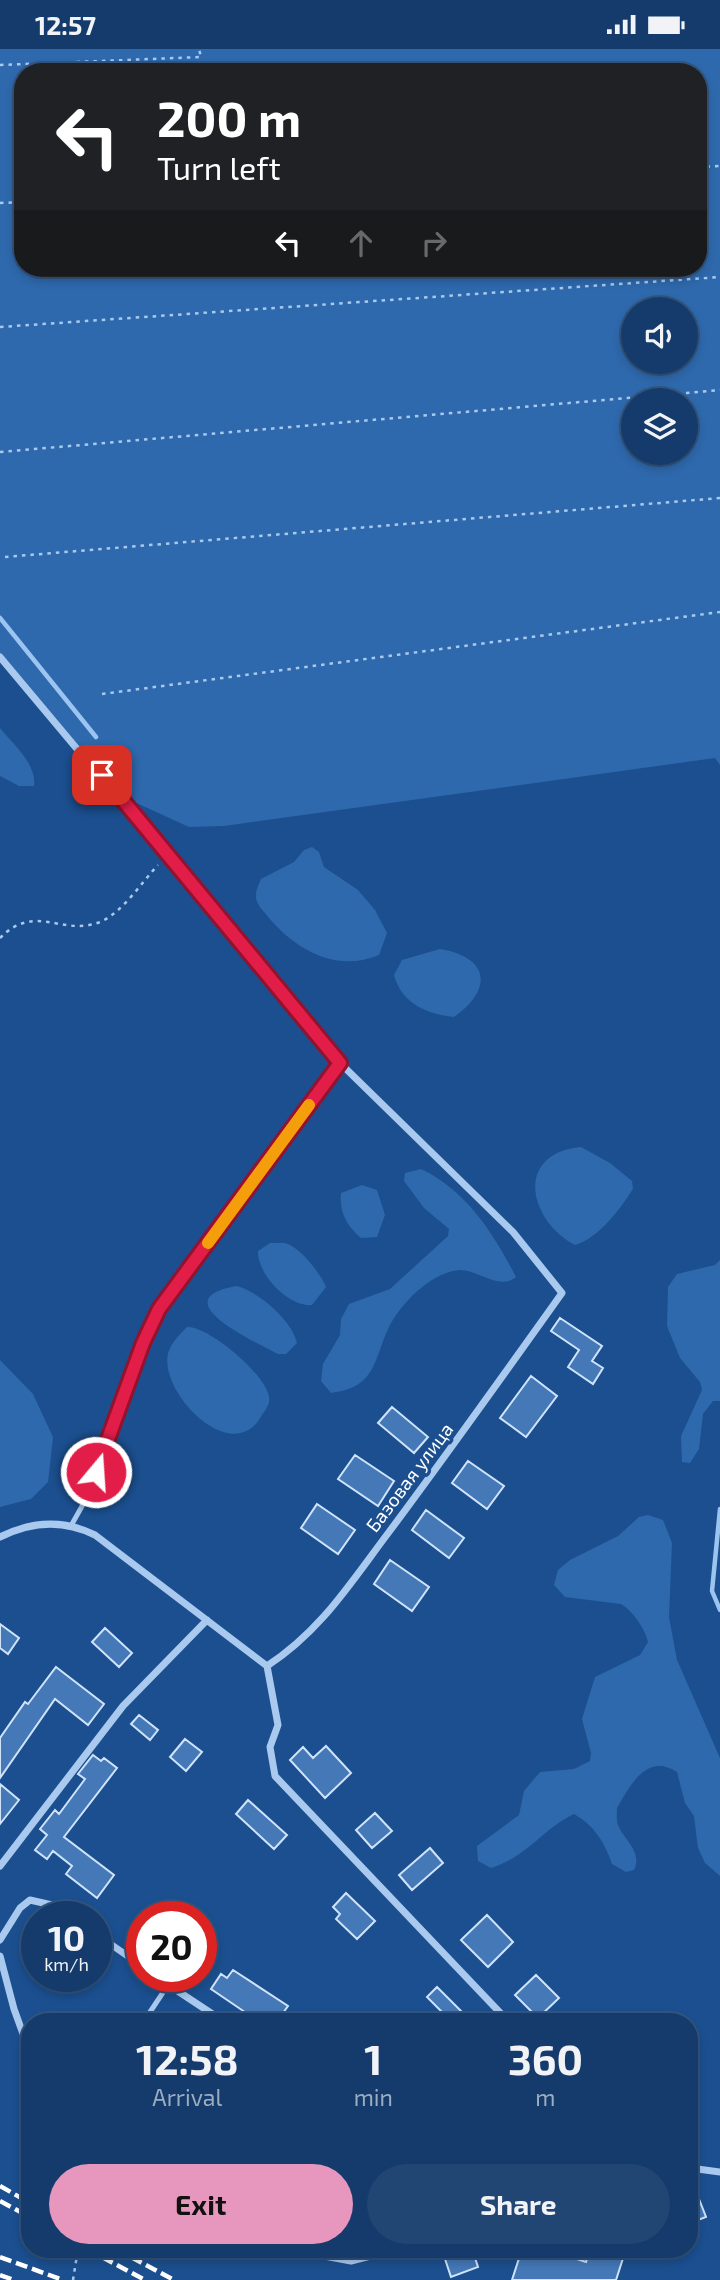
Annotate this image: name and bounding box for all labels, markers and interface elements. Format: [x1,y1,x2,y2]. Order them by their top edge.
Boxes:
text: 12:57 [35,9,96,40]
text: 200 m [157,88,301,147]
icon: left [42,91,133,182]
text: Turn left [157,148,281,186]
icon: left [269,224,307,262]
icon: ahead [342,224,380,262]
icon: right [415,224,453,262]
map controls [621,297,698,465]
button: sound [621,297,698,374]
button: layers [621,388,698,465]
pin [72,745,132,805]
icon: arrive [83,756,121,794]
street label: Базовая улица [360,1418,458,1537]
position arrow [59,1435,133,1509]
speed limit sign: 20 [126,1901,217,1992]
text: 10 [48,1916,85,1958]
text: km/h [44,1953,89,1975]
text: 12:58 [136,2033,239,2083]
text: 1 [364,2033,382,2083]
text: 360 [508,2033,583,2083]
text: Arrival [152,2083,222,2111]
text: min [354,2083,393,2111]
text: m [535,2083,556,2111]
button: Exit [49,2164,353,2244]
button: Share [367,2164,670,2244]

